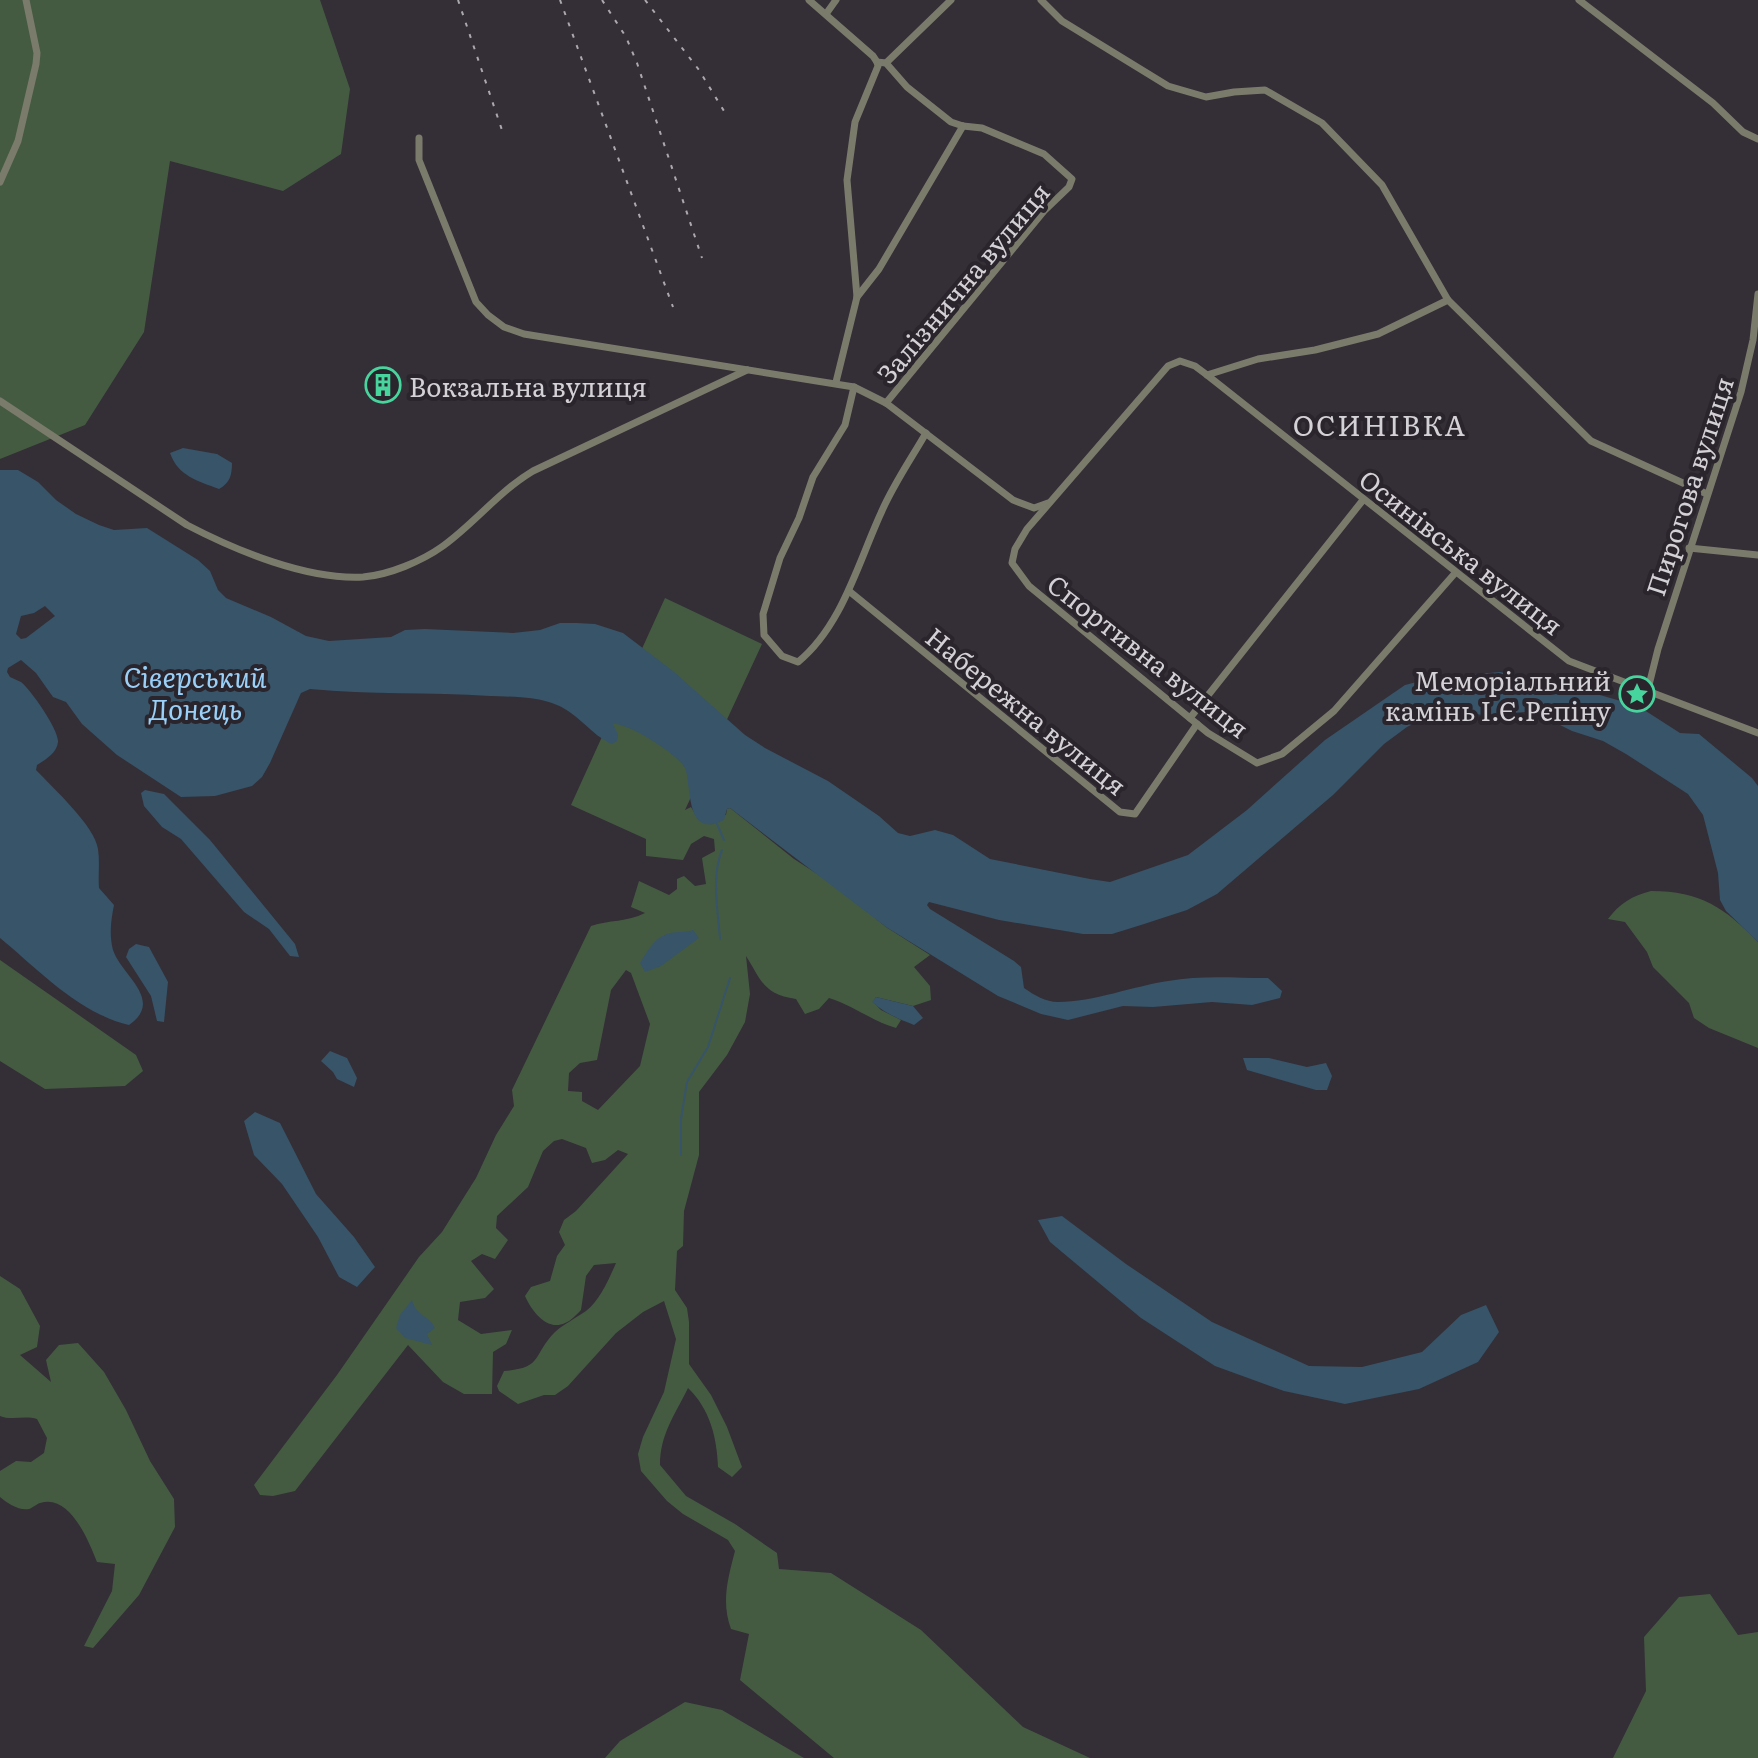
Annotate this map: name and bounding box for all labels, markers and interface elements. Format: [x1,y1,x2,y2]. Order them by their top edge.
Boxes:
street label: Залізнична вулиця [866,173,1058,391]
building icon: Вокзальна вулиця [364,366,402,404]
place label: Вокзальна вулиця [409,366,647,405]
street label: Пирогова вулиця [1634,371,1742,601]
district label: ОСИНІВКА [1293,403,1467,445]
street label: Осинівська вулиця [1352,459,1572,643]
street label: Спортивна вулиця [1040,564,1258,746]
street label: Набережна вулиця [918,617,1136,803]
water label: Сіверський Донець [123,655,267,729]
place label: Меморіальний камінь І.Є.Рєпіну [1385,660,1611,729]
place icon: Меморіальний камінь І.Є.Рєпіну [1618,675,1656,713]

